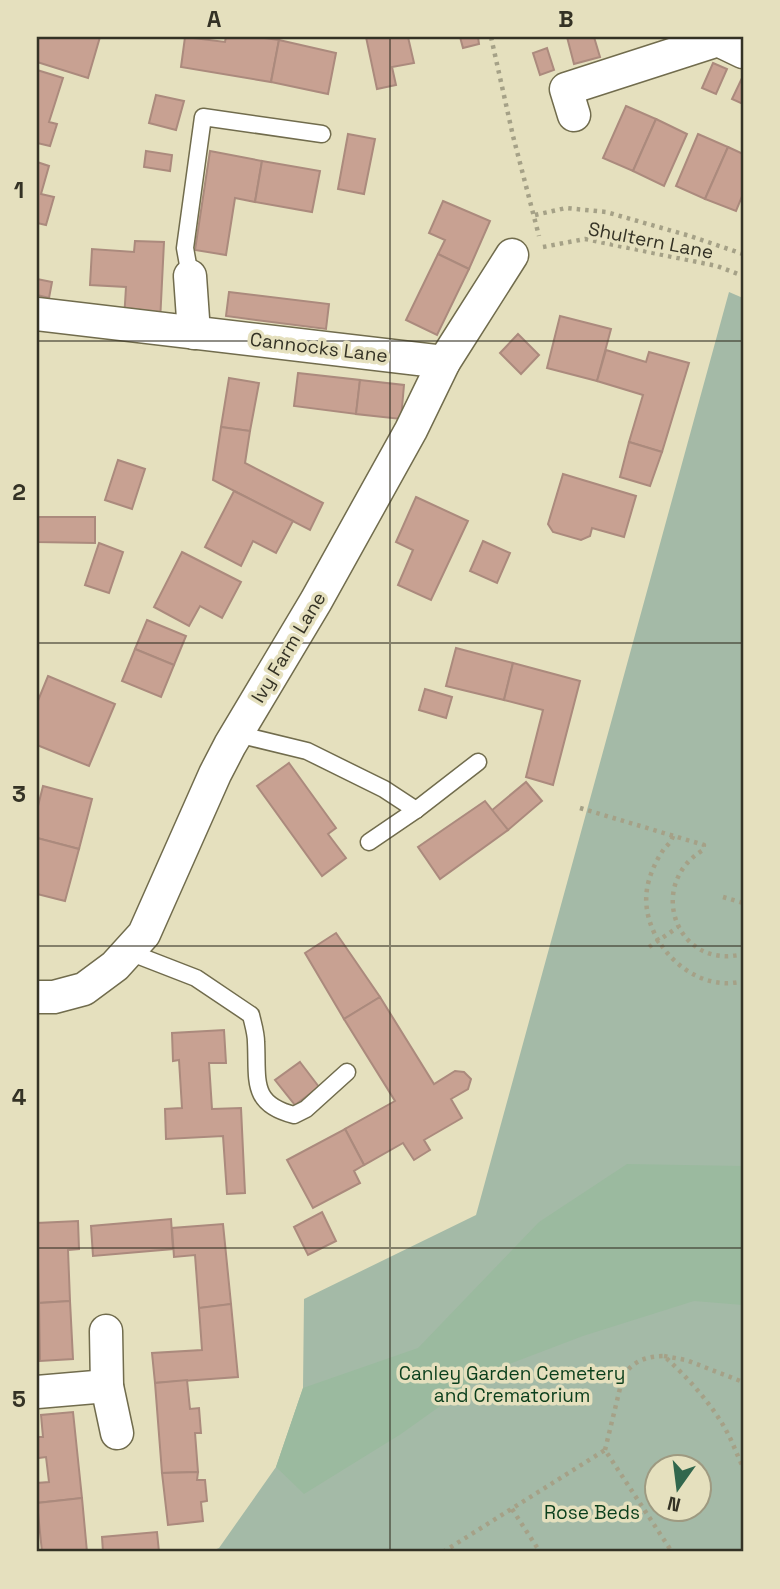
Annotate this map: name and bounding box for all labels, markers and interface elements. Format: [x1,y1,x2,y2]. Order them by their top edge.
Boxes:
text: A [207,4,222,34]
text: B [558,4,574,34]
text: 1 [14,175,24,205]
street label: Shultern Lane [586,216,716,265]
street label: Cannocks Lane [249,327,389,368]
text: 2 [12,477,26,507]
street label: Ivy Farm Lane [246,587,331,707]
text: 3 [12,779,26,809]
text: 4 [12,1082,27,1112]
park label: Canley Garden Cemetery and Crematorium [399,1361,625,1408]
text: 5 [12,1384,26,1414]
north arrow [644,1452,714,1522]
text: N [665,1490,683,1518]
park label: Rose Beds [544,1500,640,1525]

